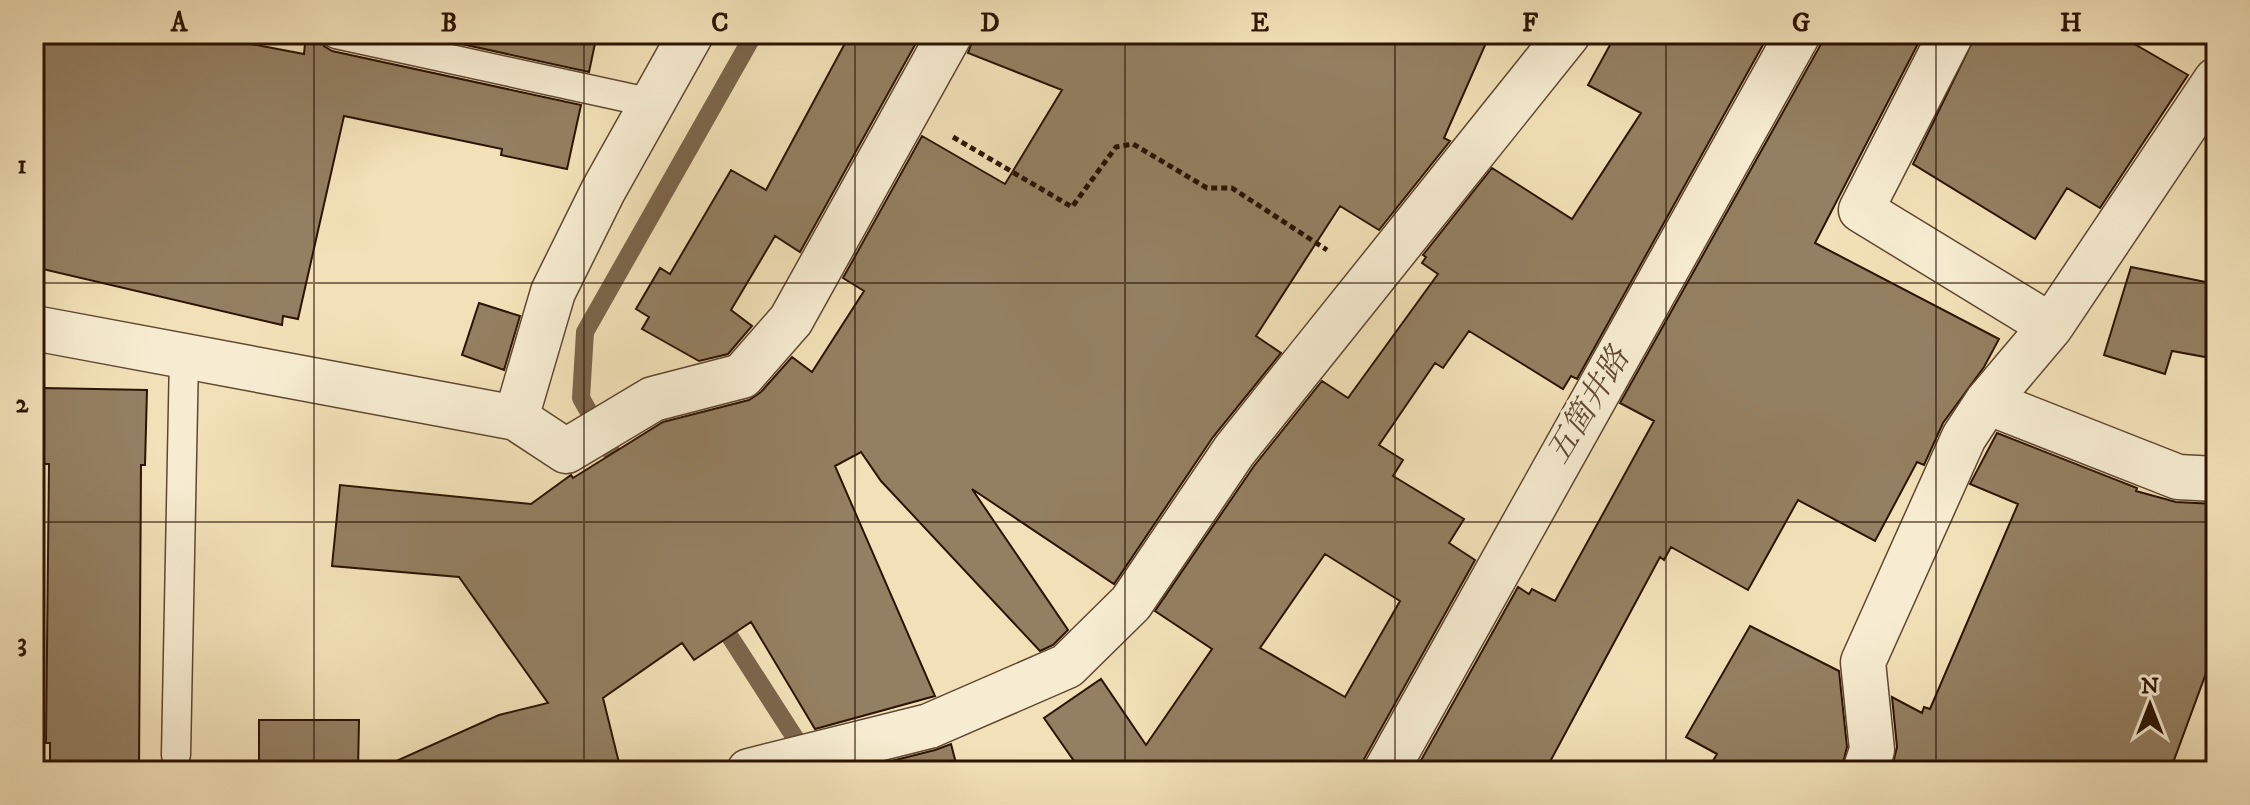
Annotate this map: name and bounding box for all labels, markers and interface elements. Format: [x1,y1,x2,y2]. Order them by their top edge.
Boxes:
text: A [170,7,189,40]
text: B [441,7,457,40]
text: C [711,7,729,40]
text: D [980,7,1000,40]
text: E [1251,7,1269,40]
text: F [1522,7,1539,40]
text: G [1792,7,1810,40]
text: H [2060,7,2082,40]
text: 1 [17,149,27,182]
water label: 五箇井路 [1539,339,1640,471]
text: 2 [16,388,30,421]
text: 3 [17,627,27,660]
north arrow [2110,665,2190,745]
text: N [2141,673,2159,700]

